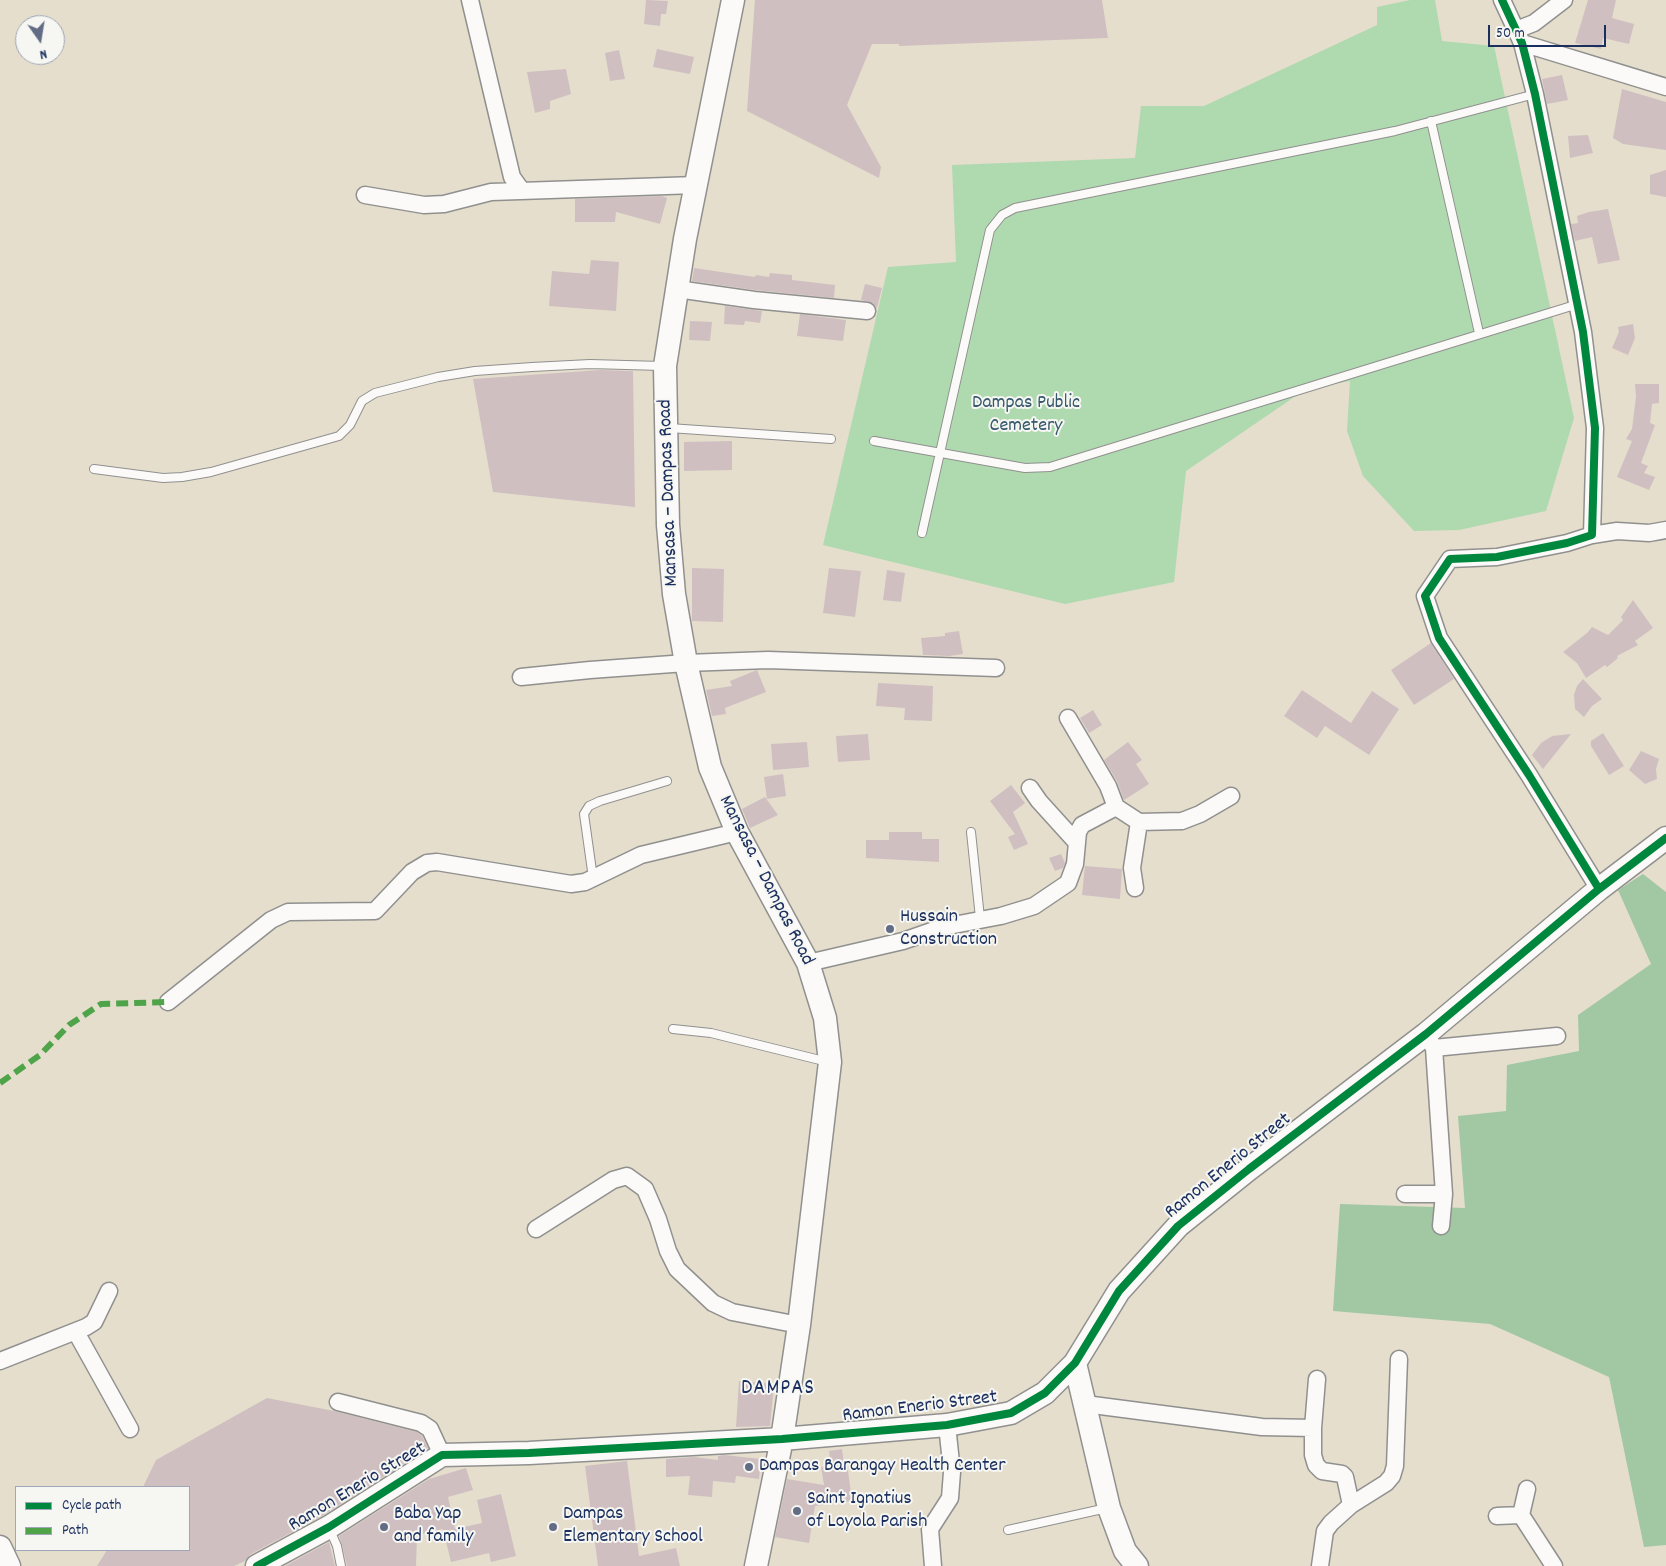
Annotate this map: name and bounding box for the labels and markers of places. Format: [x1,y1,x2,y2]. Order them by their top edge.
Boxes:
place label: Hussain Construction [900,906,997,953]
marker: Hussain Construction [884,923,896,935]
place label: Dampas Barangay Health Center [759,1455,1006,1479]
marker: Dampas Barangay Health Center [743,1461,755,1473]
place label: Saint Ignatius of Loyola Parish [807,1488,927,1535]
place label: Baba Yap and family [394,1503,473,1550]
place label: Dampas Elementary School [563,1503,703,1550]
marker: Saint Ignatius of Loyola Parish [791,1505,803,1517]
marker: Baba Yap and family [378,1521,390,1533]
marker: Dampas Elementary School [547,1521,559,1533]

